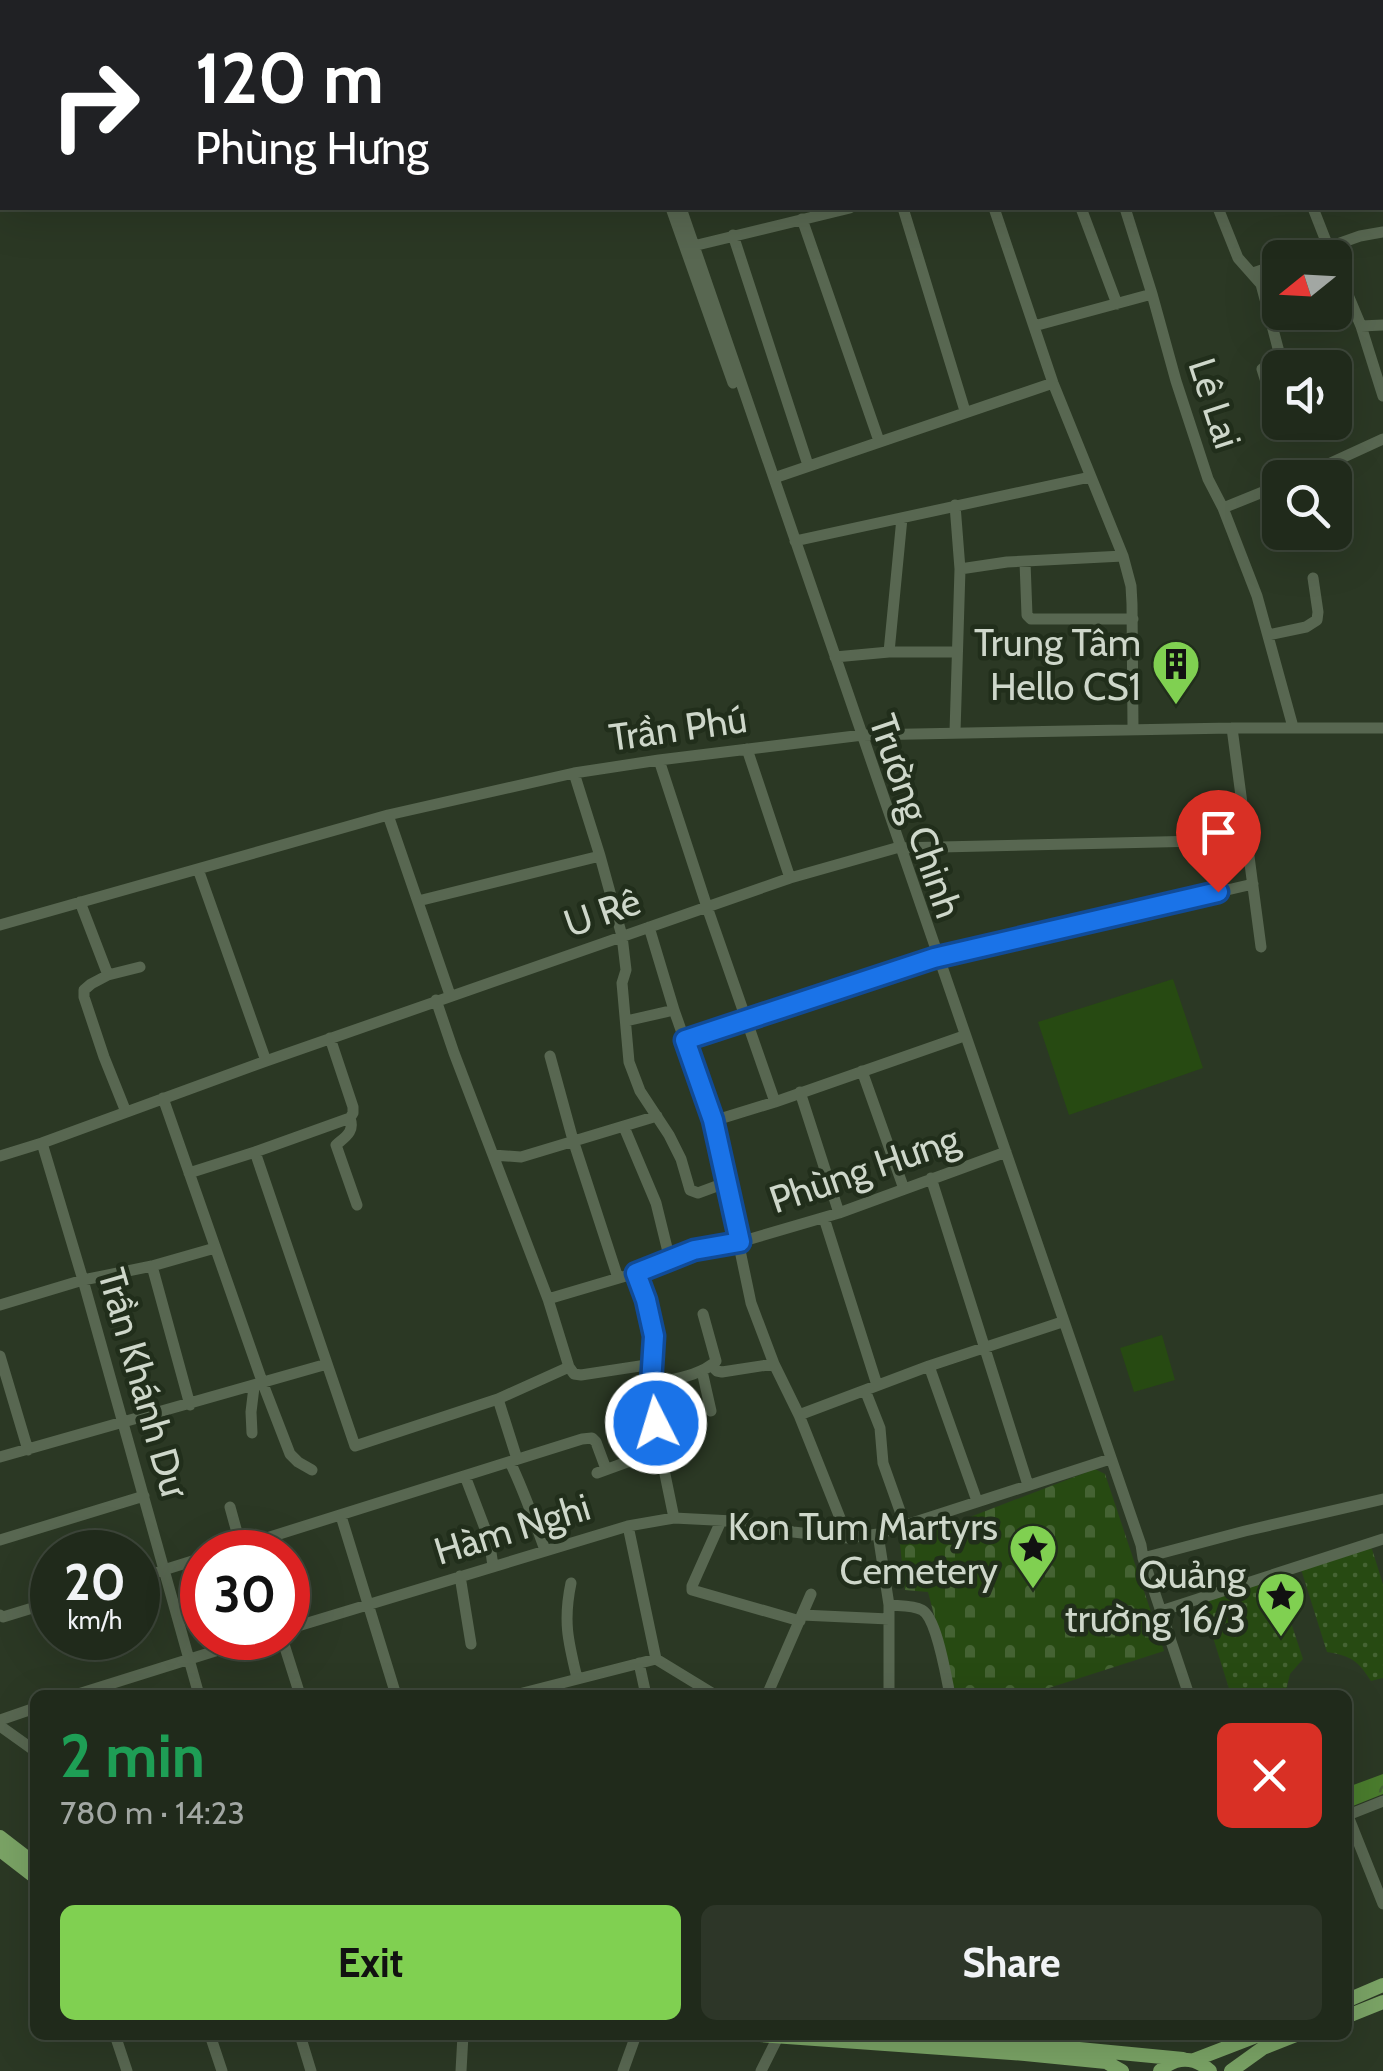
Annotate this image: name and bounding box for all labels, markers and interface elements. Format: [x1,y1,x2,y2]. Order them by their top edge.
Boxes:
text: 120 m [195,35,384,121]
icon: right [30,40,160,170]
text: Phùng Hưng [195,121,429,175]
north arrow [1262,240,1352,330]
map controls [1262,240,1352,550]
button: sound [1262,350,1352,440]
street label: Lê Lai [1178,352,1252,454]
button: search [1262,460,1352,550]
place label: Trung Tâm Hello CS1 [974,619,1141,710]
building icon: Trung Tâm Hello CS1 [1150,638,1202,706]
street label: Trần Phú [606,695,750,761]
street label: Trường Chinh [859,708,973,924]
pin [1176,790,1261,893]
icon: arrive [1191,805,1246,860]
street label: U Rê [558,877,646,947]
street label: Phùng Hưng [763,1114,966,1223]
street label: Trần Khánh Dư [88,1263,199,1504]
position arrow [604,1371,708,1475]
street label: Hàm Nghi [428,1483,596,1575]
place label: Kon Tum Martyrs Cemetery [728,1503,998,1594]
place icon: Kon Tum Martyrs Cemetery [1007,1522,1059,1590]
speed limit sign: 30 [180,1530,310,1660]
place label: Quảng trường 16/3 [1065,1551,1247,1642]
text: 20 [64,1552,126,1613]
place icon: Quảng trường 16/3 [1255,1570,1307,1638]
text: km/h [68,1605,122,1635]
text: 2 min [60,1719,205,1792]
button: close [1217,1723,1322,1828]
text: 780 m · 14:23 [60,1793,245,1832]
button: Exit [60,1905,681,2020]
button: Share [701,1905,1322,2020]

